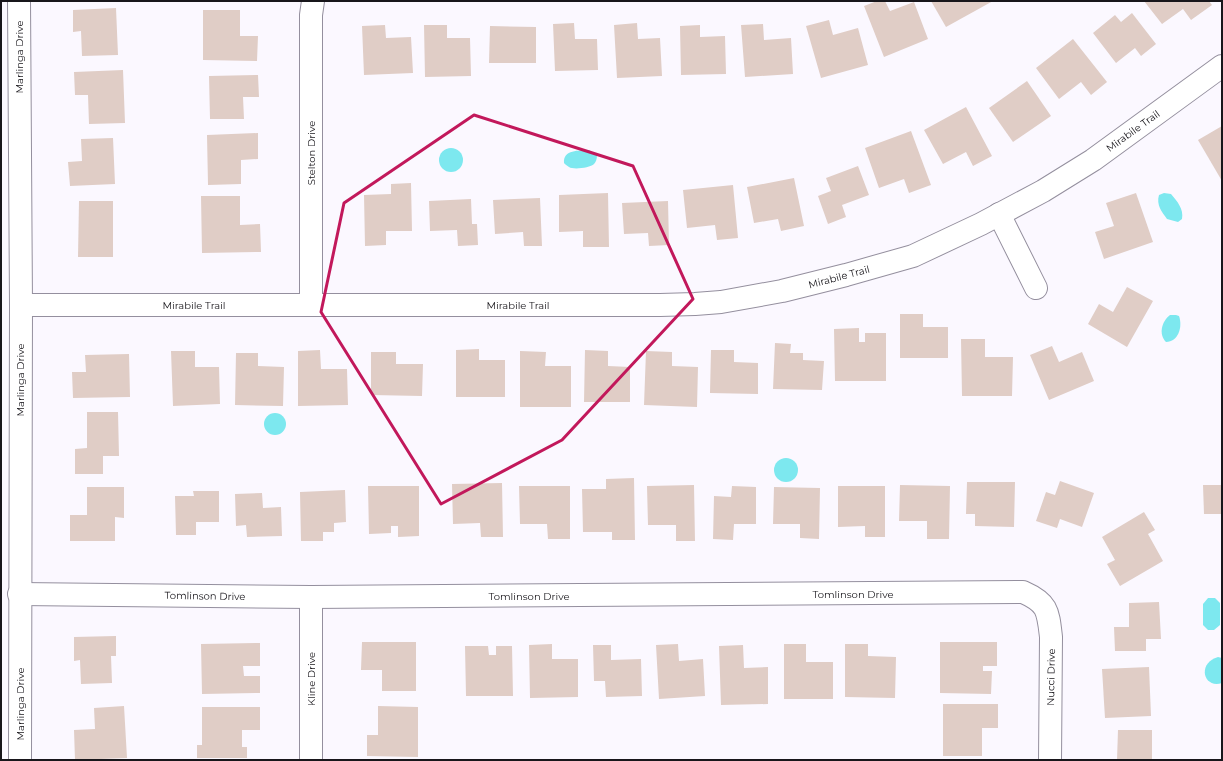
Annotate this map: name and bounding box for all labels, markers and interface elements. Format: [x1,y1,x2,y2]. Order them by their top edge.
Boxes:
street label: Marlinga Drive [13,20,26,94]
street label: Mirabile Trail [1104,107,1162,155]
street label: Stelton Drive [305,121,318,185]
street label: Mirabile Trail [807,263,871,291]
street label: Mirabile Trail [162,299,226,312]
street label: Mirabile Trail [486,299,550,312]
street label: Marlinga Drive [14,343,27,417]
street label: Tomlinson Drive [813,588,893,601]
street label: Tomlinson Drive [164,589,246,603]
street label: Tomlinson Drive [489,590,569,603]
street label: Nucci Drive [1044,648,1058,706]
street label: Kline Drive [305,652,318,706]
street label: Marlinga Drive [14,667,27,741]

